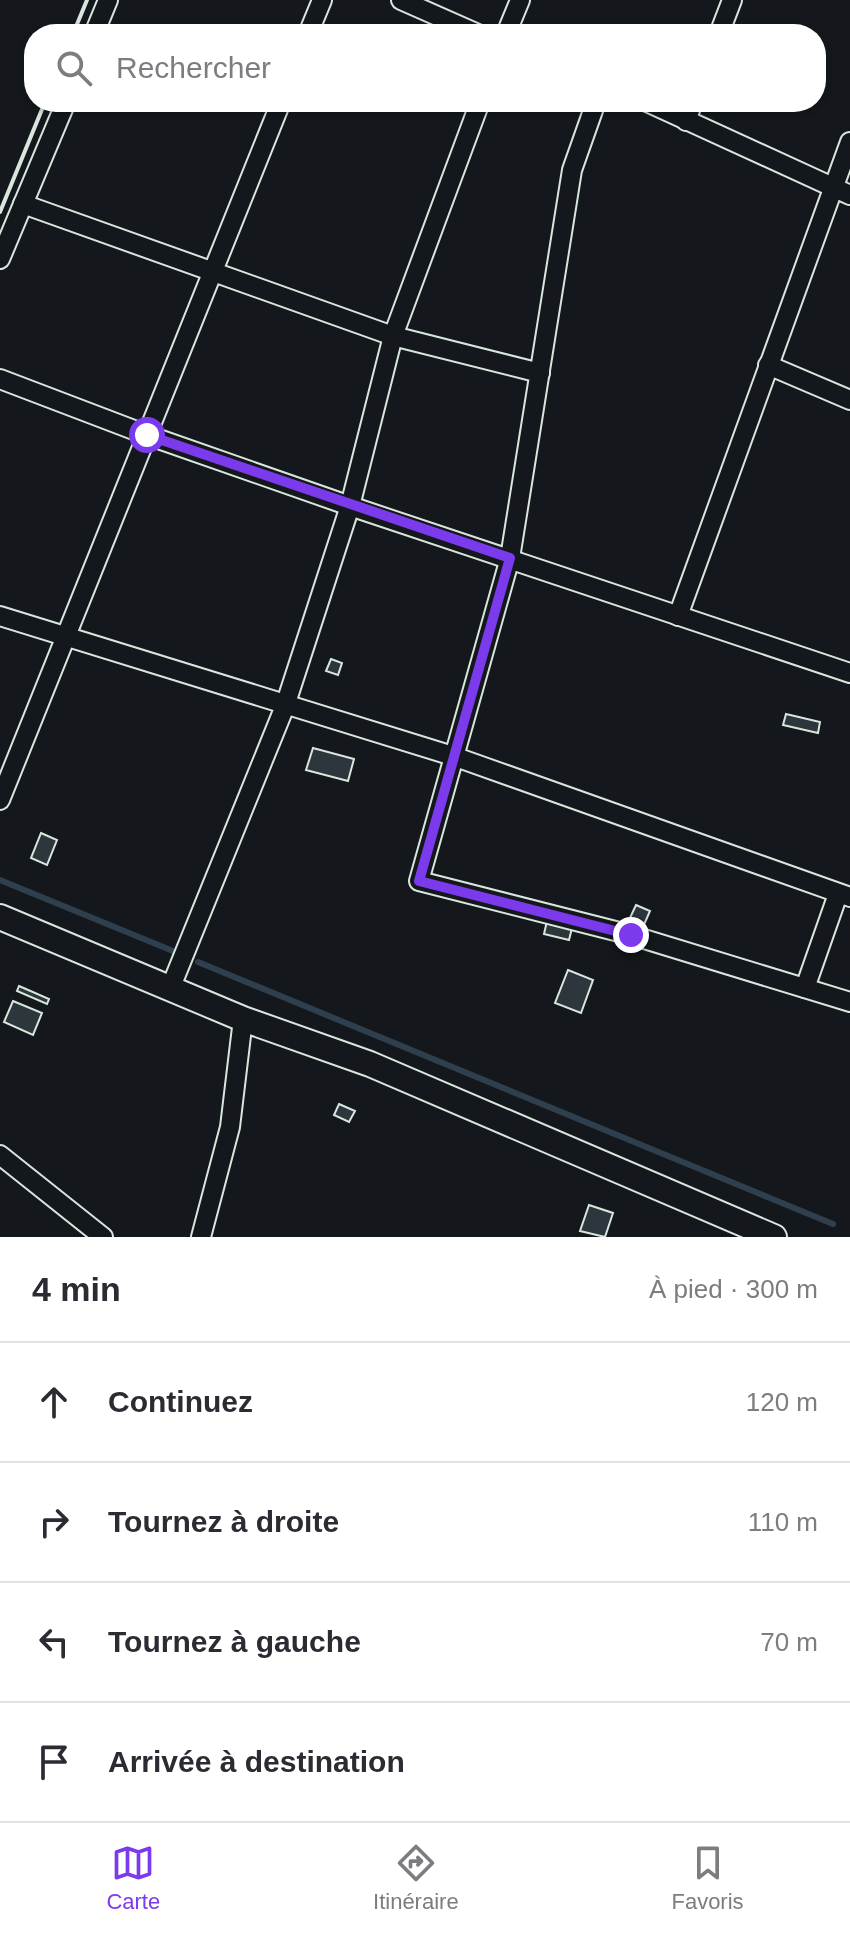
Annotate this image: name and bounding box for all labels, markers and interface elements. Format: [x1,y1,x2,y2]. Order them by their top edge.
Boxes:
search box [24,24,826,112]
icon: search [52,46,96,90]
text: Rechercher [116,51,271,84]
route start [129,417,165,453]
route end [613,917,649,953]
text: 4 min [32,1270,121,1308]
text: À pied · 300 m [649,1274,818,1304]
icon: ahead [32,1380,76,1424]
text: Continuez [108,1385,253,1418]
text: 120 m [746,1387,818,1417]
icon: right [32,1500,76,1544]
text: Tournez à droite [108,1505,339,1538]
text: 110 m [748,1507,818,1537]
icon: left [32,1620,76,1664]
text: Tournez à gauche [108,1625,361,1658]
text: 70 m [760,1627,818,1657]
icon: arrive [32,1740,76,1784]
text: Arrivée à destination [108,1745,405,1778]
tab: Carte [106,1841,160,1915]
tab: Itinéraire [373,1841,459,1915]
tab: Favoris [671,1841,744,1915]

